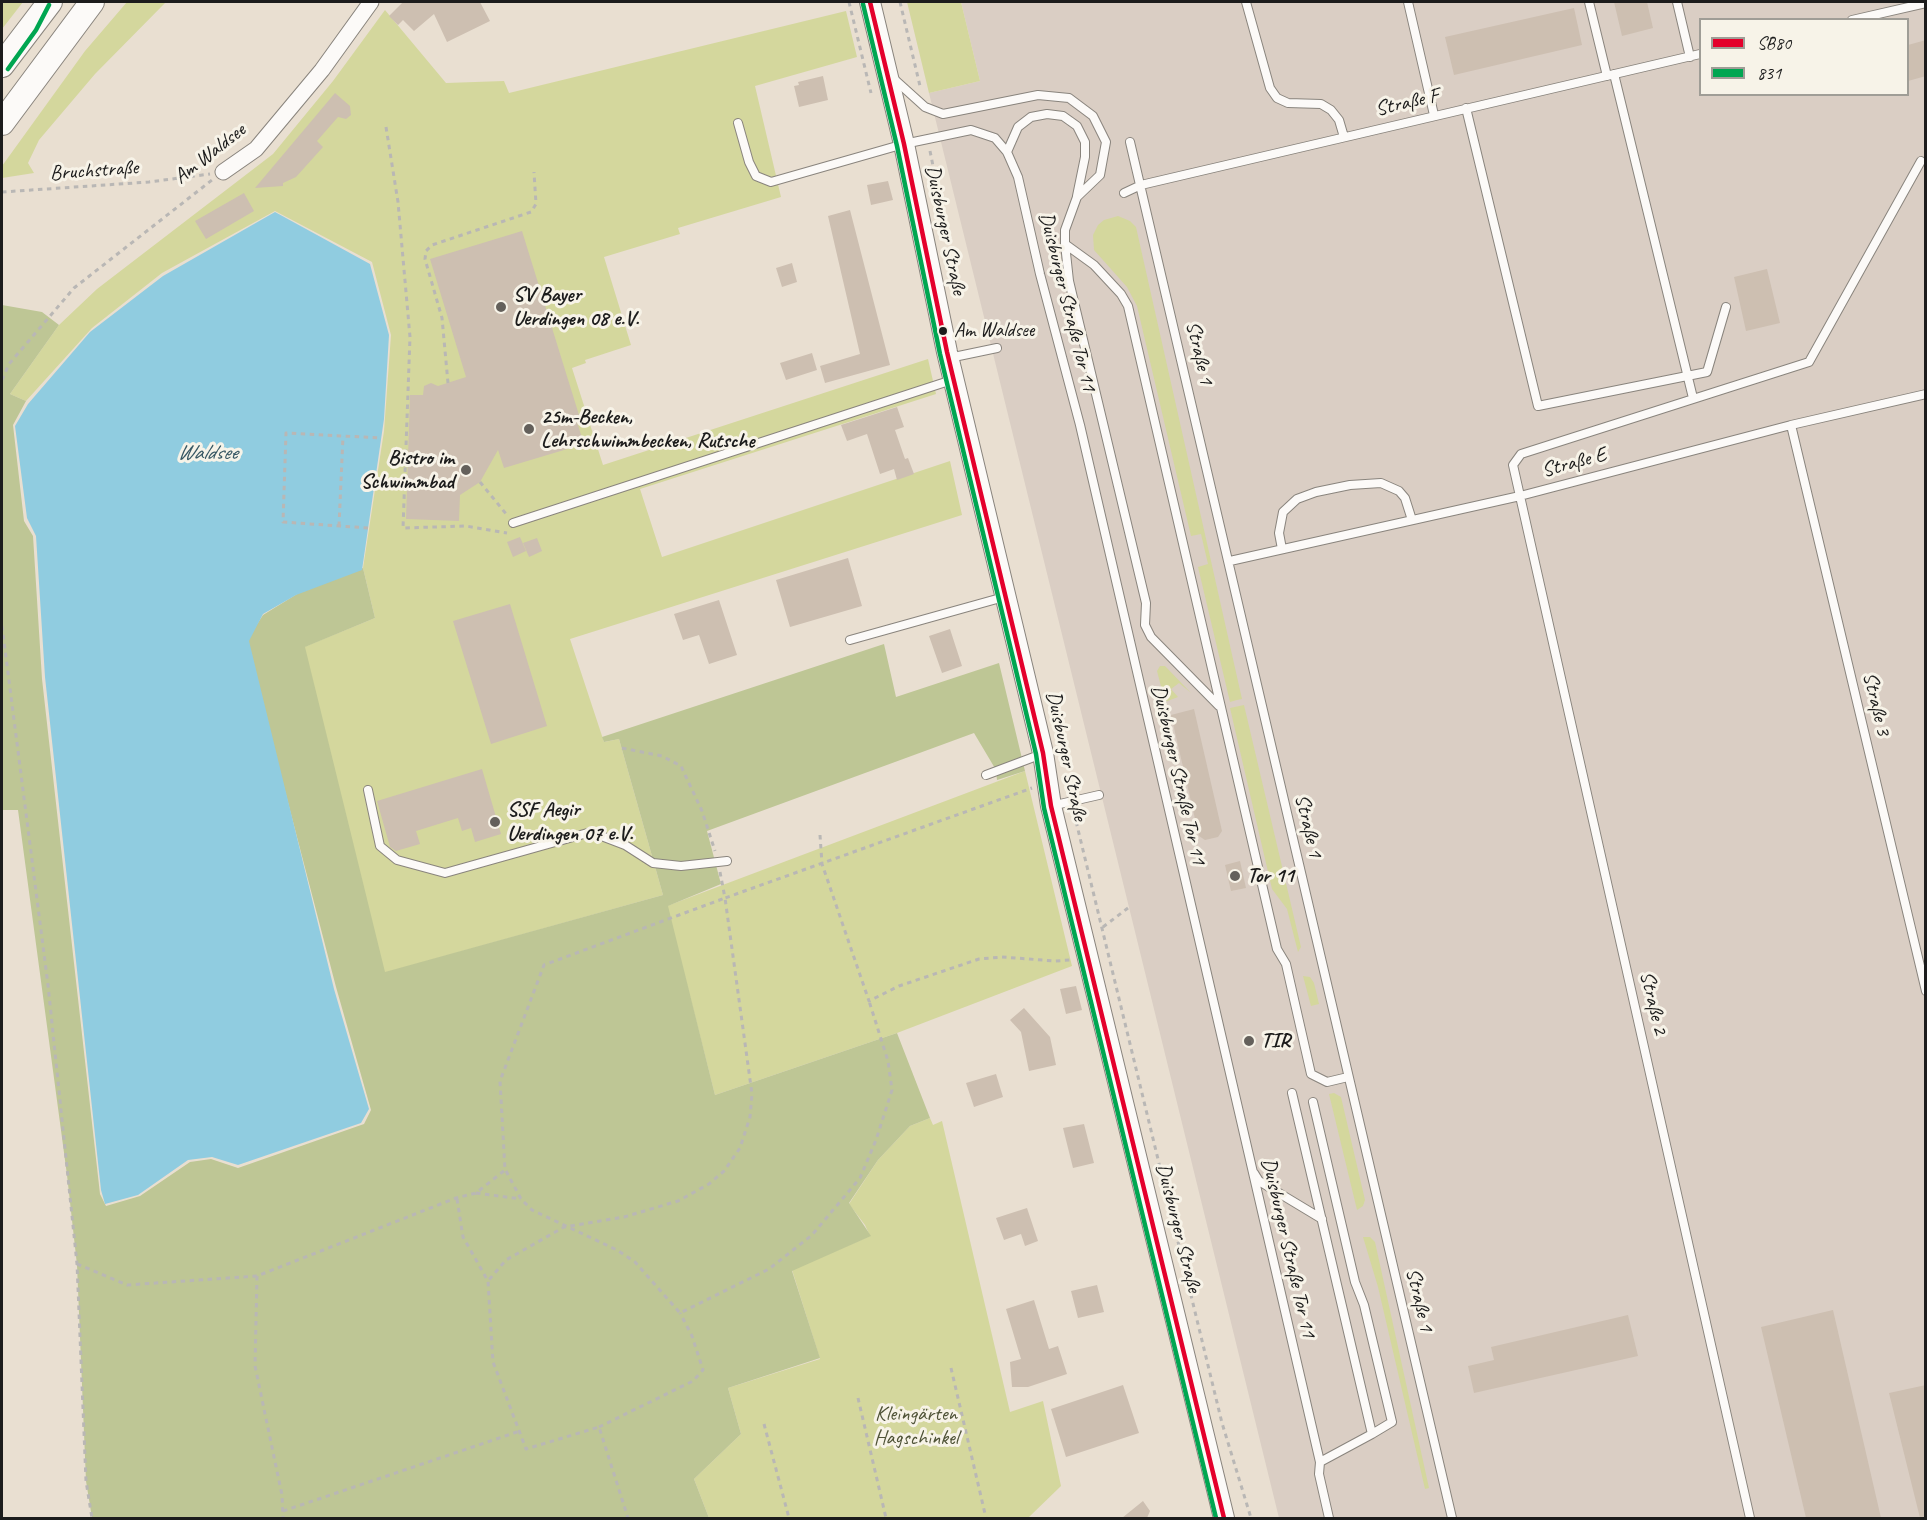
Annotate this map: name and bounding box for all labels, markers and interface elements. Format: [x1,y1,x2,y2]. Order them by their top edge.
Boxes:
legend [1699,18,1909,96]
text: SB80 [1757,32,1791,54]
text: 831 [1757,62,1781,84]
street label: Straße F [1373,84,1441,122]
street label: Am Waldsee [169,118,251,190]
street label: Bruchstraße [49,155,139,187]
street label: Duisburger Straße [919,163,971,297]
street label: Duisburger Straße Tor 11 [1033,210,1101,394]
place label: SV Bayer Uerdingen 08 e.V. [513,282,639,332]
marker: SV Bayer Uerdingen 08 e.V. [494,300,508,314]
place label: Am Waldsee [954,319,1034,343]
street label: Straße 1 [1180,319,1218,387]
marker: Am Waldsee [937,325,949,337]
place label: 25m-Becken, Lehrschwimmbecken, Rutsche [541,404,755,454]
marker: 25m-Becken, Lehrschwimmbecken, Rutsche [522,422,536,436]
water label: Waldsee [177,440,237,466]
street label: Straße E [1539,442,1609,484]
place label: Bistro im Schwimmbad [361,445,454,495]
marker: Bistro im Schwimmbad [459,463,473,477]
street label: Straße 3 [1857,670,1895,738]
street label: Duisburger Straße Tor 11 [1145,683,1211,867]
street label: Duisburger Straße [1040,689,1092,823]
street label: Straße 1 [1289,792,1327,860]
place label: SSF Aegir Uerdingen 07 e.V. [507,797,633,847]
marker: SSF Aegir Uerdingen 07 e.V. [488,815,502,829]
place label: Tor 11 [1247,863,1294,889]
marker: Tor 11 [1228,869,1242,883]
street label: Straße 2 [1634,969,1672,1037]
place label: TIR [1261,1028,1290,1054]
marker: TIR [1242,1034,1256,1048]
street label: Duisburger Straße Tor 11 [1255,1156,1321,1340]
street label: Duisburger Straße [1150,1161,1206,1295]
street label: Straße 1 [1400,1266,1438,1334]
park label: Kleingärten Hagschinkel [874,1401,958,1451]

